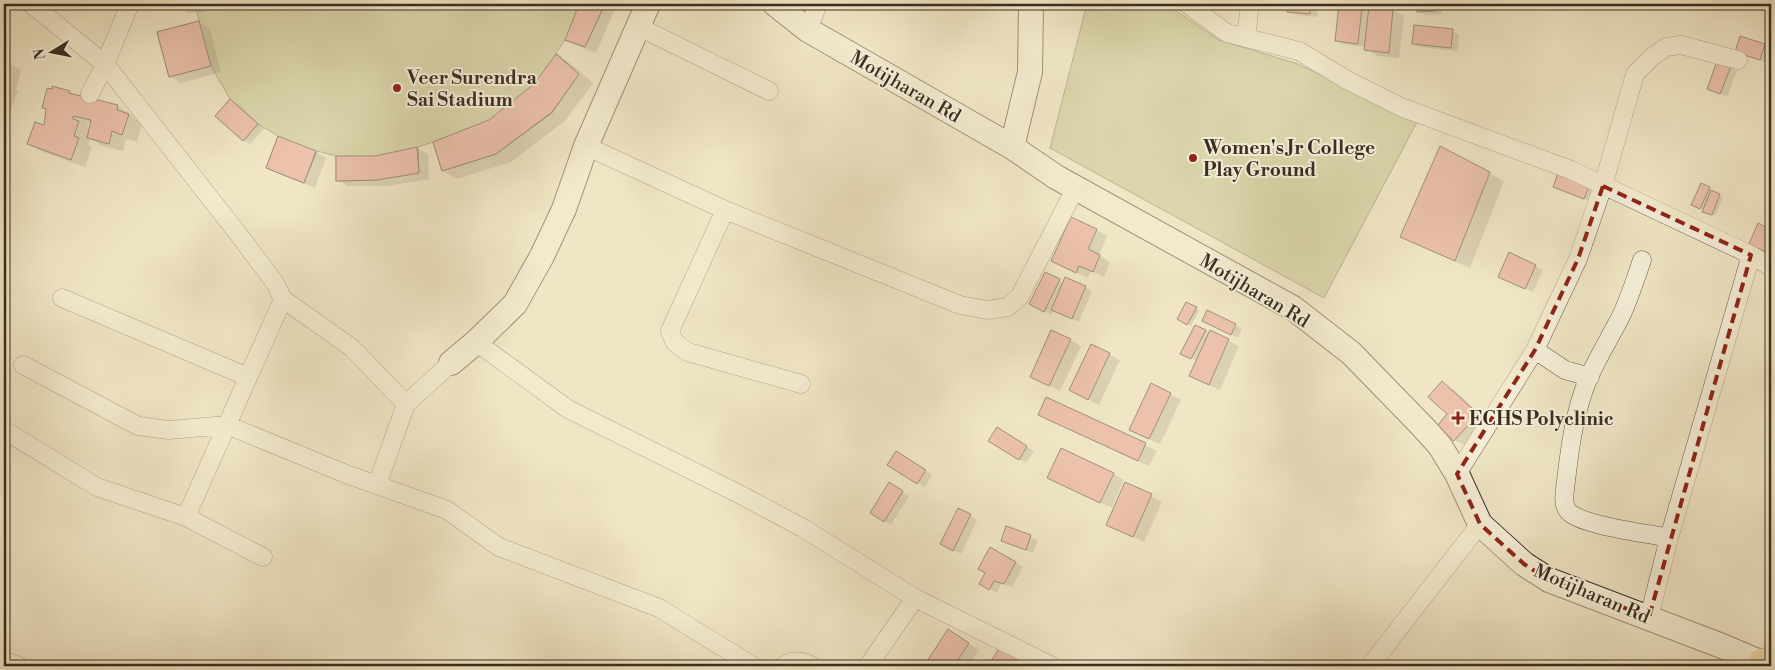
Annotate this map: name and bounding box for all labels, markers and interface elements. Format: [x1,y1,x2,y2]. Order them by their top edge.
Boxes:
north arrow [28,28,78,78]
street label: Motijharan Rd [846,45,965,128]
text: N [30,47,50,61]
place label: Veer Surendra Sai Stadium [406,66,538,112]
marker: Veer Surendra Sai Stadium [391,82,403,94]
place label: Women's Jr College Play Ground [1202,136,1375,182]
marker: Women's Jr College Play Ground [1187,152,1199,164]
street label: Motijharan Rd [1195,249,1314,333]
place label: ECHS Polyclinic [1469,407,1614,431]
marker: ECHS Polyclinic [1451,411,1465,425]
street label: Motijharan Rd [1530,559,1654,629]

